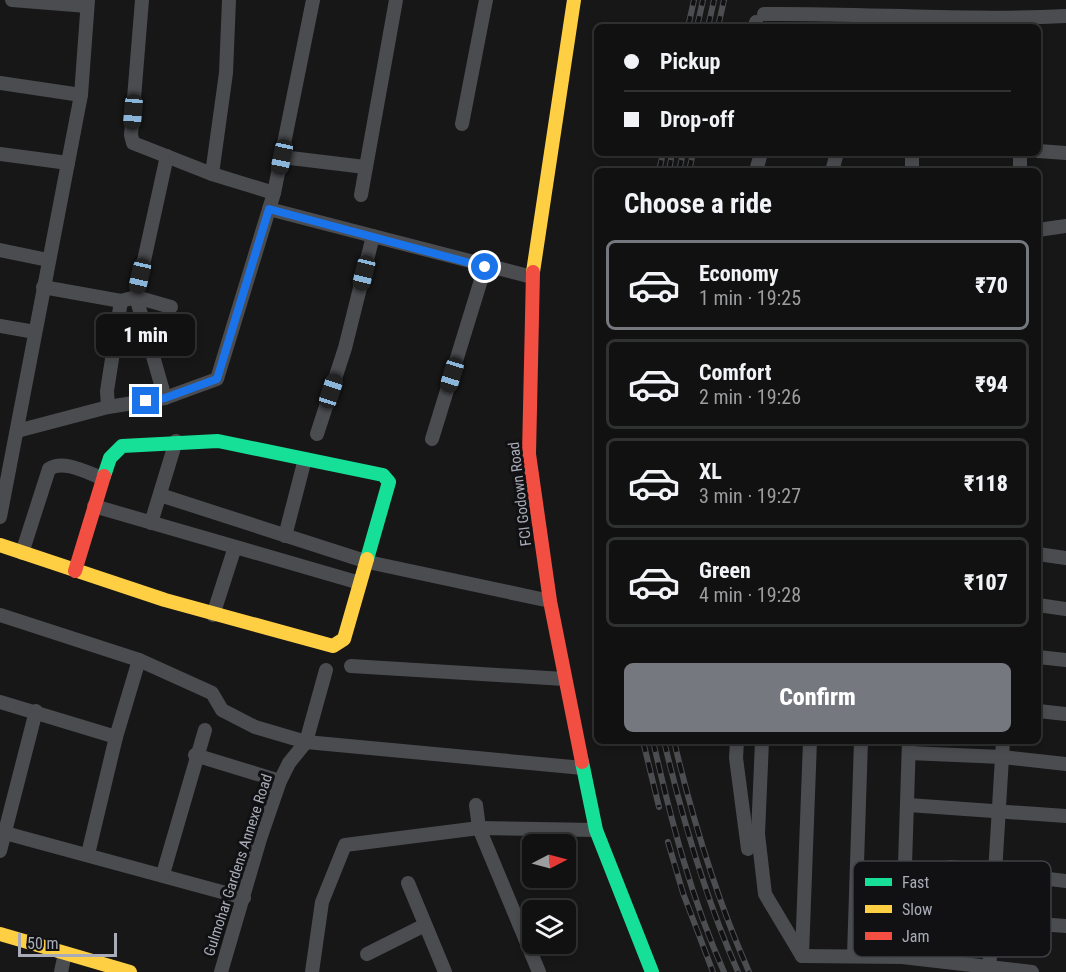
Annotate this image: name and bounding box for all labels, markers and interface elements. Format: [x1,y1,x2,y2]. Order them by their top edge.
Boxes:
text: Pickup [660,49,720,74]
car [122,93,144,131]
text: Drop-off [660,107,734,132]
car [269,138,295,176]
text: Choose a ride [624,188,772,220]
car [351,253,377,293]
route start [471,253,498,280]
car [127,256,153,296]
icon: car [627,258,681,312]
text: Economy [699,261,779,286]
text: ₹70 [975,273,1008,298]
text: 1 min · 19:25 [699,286,801,310]
callout: 1 min [96,314,195,356]
text: 1 min [123,323,168,347]
car [438,355,466,395]
icon: car [627,357,681,411]
text: Comfort [699,360,772,385]
car [317,371,345,411]
text: ₹94 [975,372,1008,397]
text: 2 min · 19:26 [699,385,801,409]
route end [132,387,159,414]
street label: FCI Godown Road [505,441,535,547]
icon: car [627,456,681,510]
text: XL [699,459,722,484]
text: ₹118 [964,471,1008,496]
text: 3 min · 19:27 [699,484,801,508]
icon: car [627,555,681,609]
text: Green [699,558,751,583]
text: ₹107 [964,570,1008,595]
text: 4 min · 19:28 [699,583,801,607]
button: Confirm [624,663,1011,732]
street label: Gulmohar Gardens Annexe Road [200,772,276,958]
north arrow [522,834,576,888]
map controls [522,834,576,954]
legend [853,861,1051,957]
text: Fast [902,873,929,892]
button: layers [522,900,576,954]
text: Slow [902,900,932,919]
text: Jam [902,927,929,946]
scale bar [18,930,117,958]
text: 50 m [27,934,59,953]

